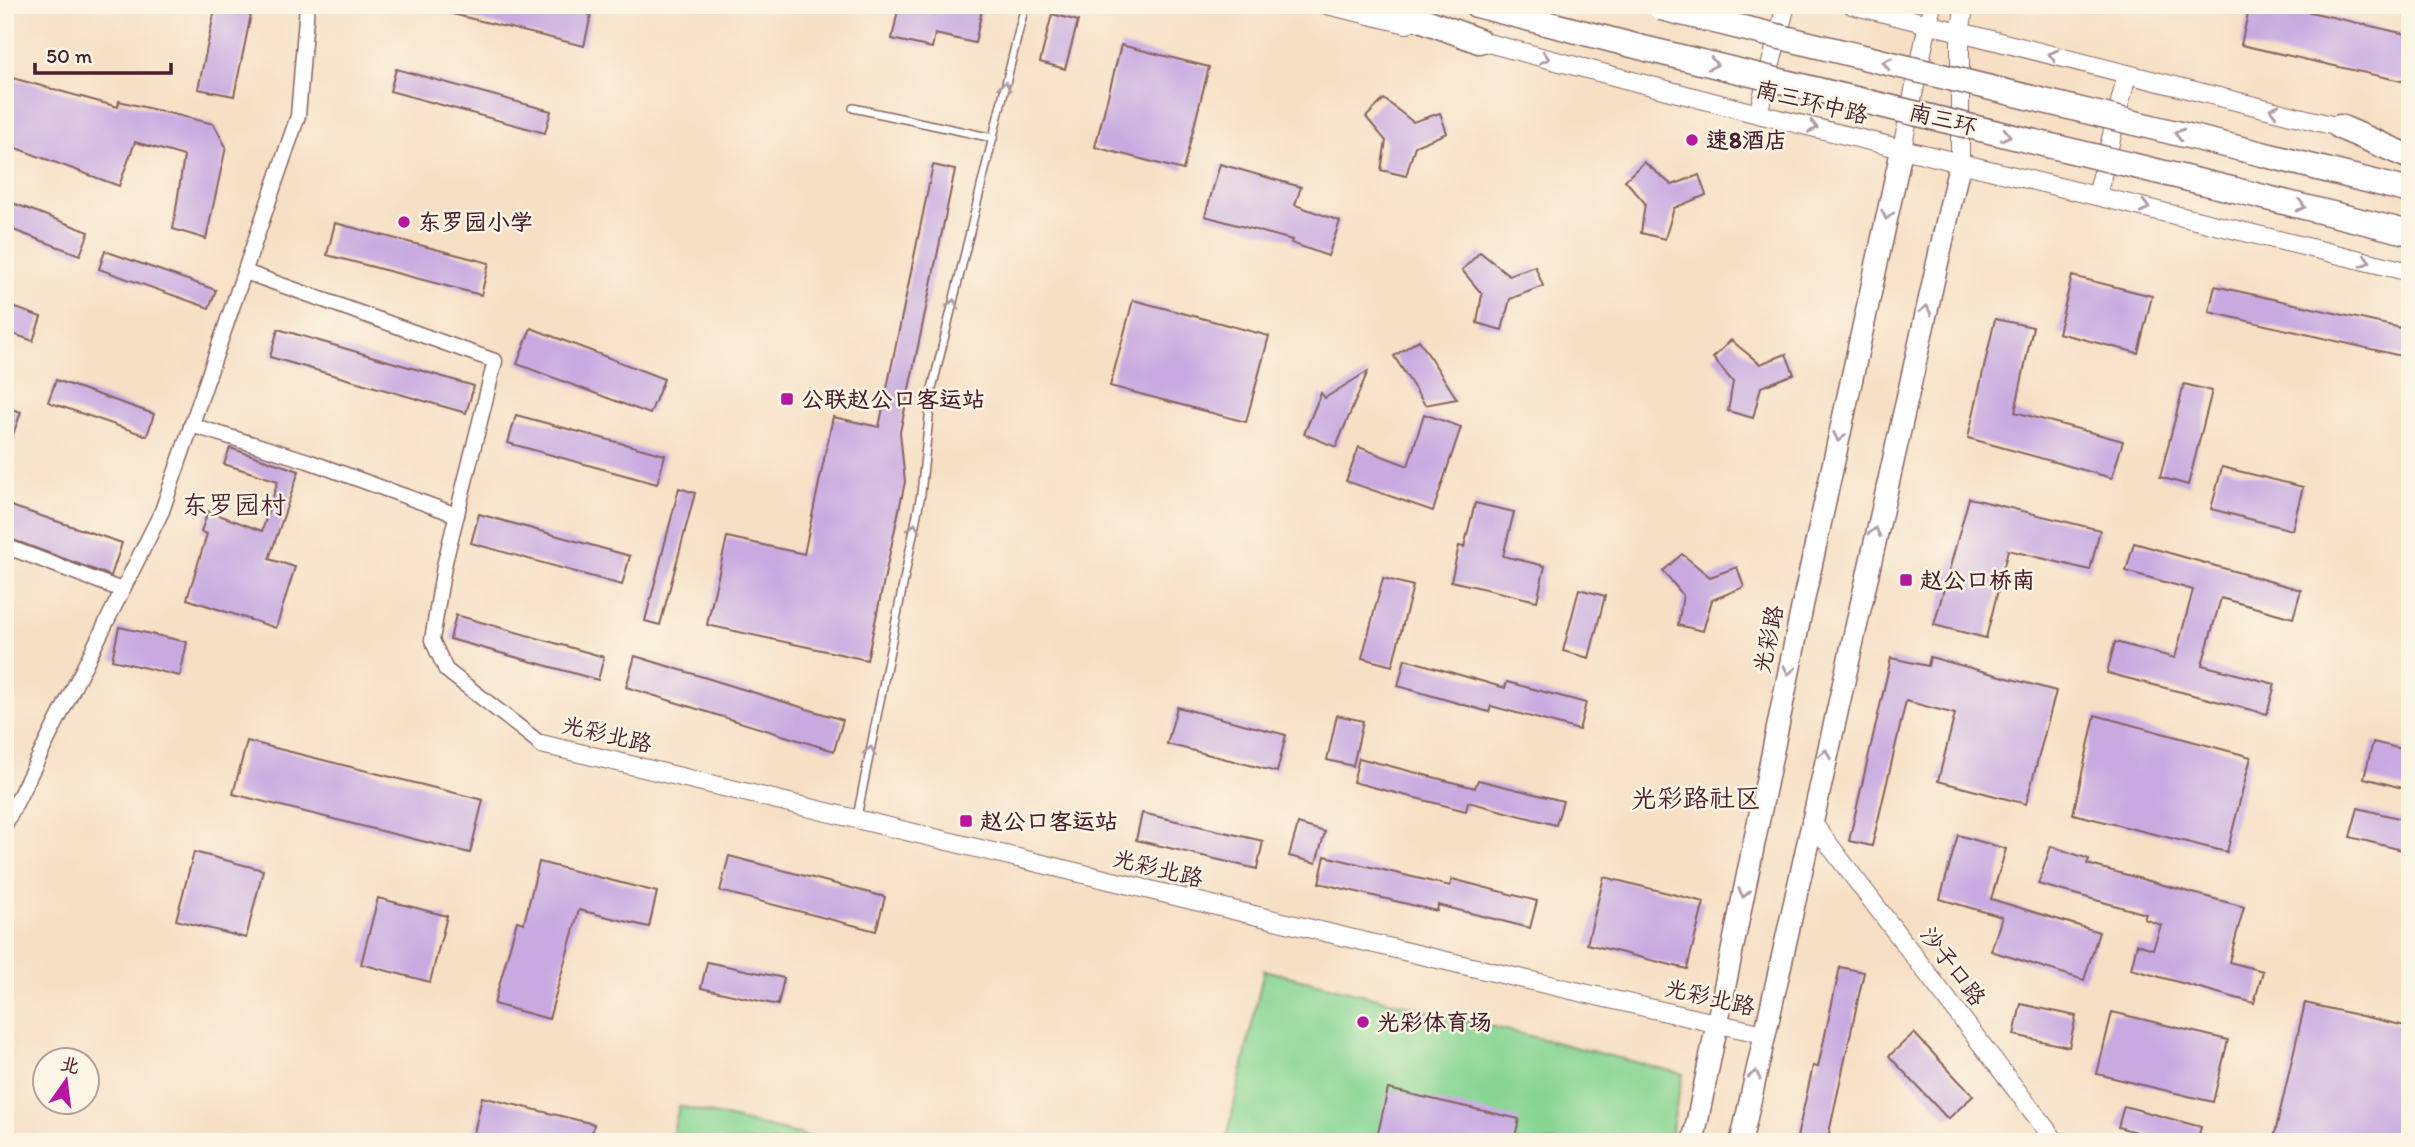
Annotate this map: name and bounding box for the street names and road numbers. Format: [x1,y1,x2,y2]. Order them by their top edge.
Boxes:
street label: 南三环中路 [1753,75,1871,129]
street label: 南三环 [1906,97,1980,141]
street label: 光彩路 [1747,602,1789,676]
street label: 光彩北路 [559,710,655,758]
street label: 光彩北路 [1110,843,1206,893]
street label: 沙子口路 [1914,921,1992,1011]
street label: 光彩北路 [1662,973,1758,1021]

